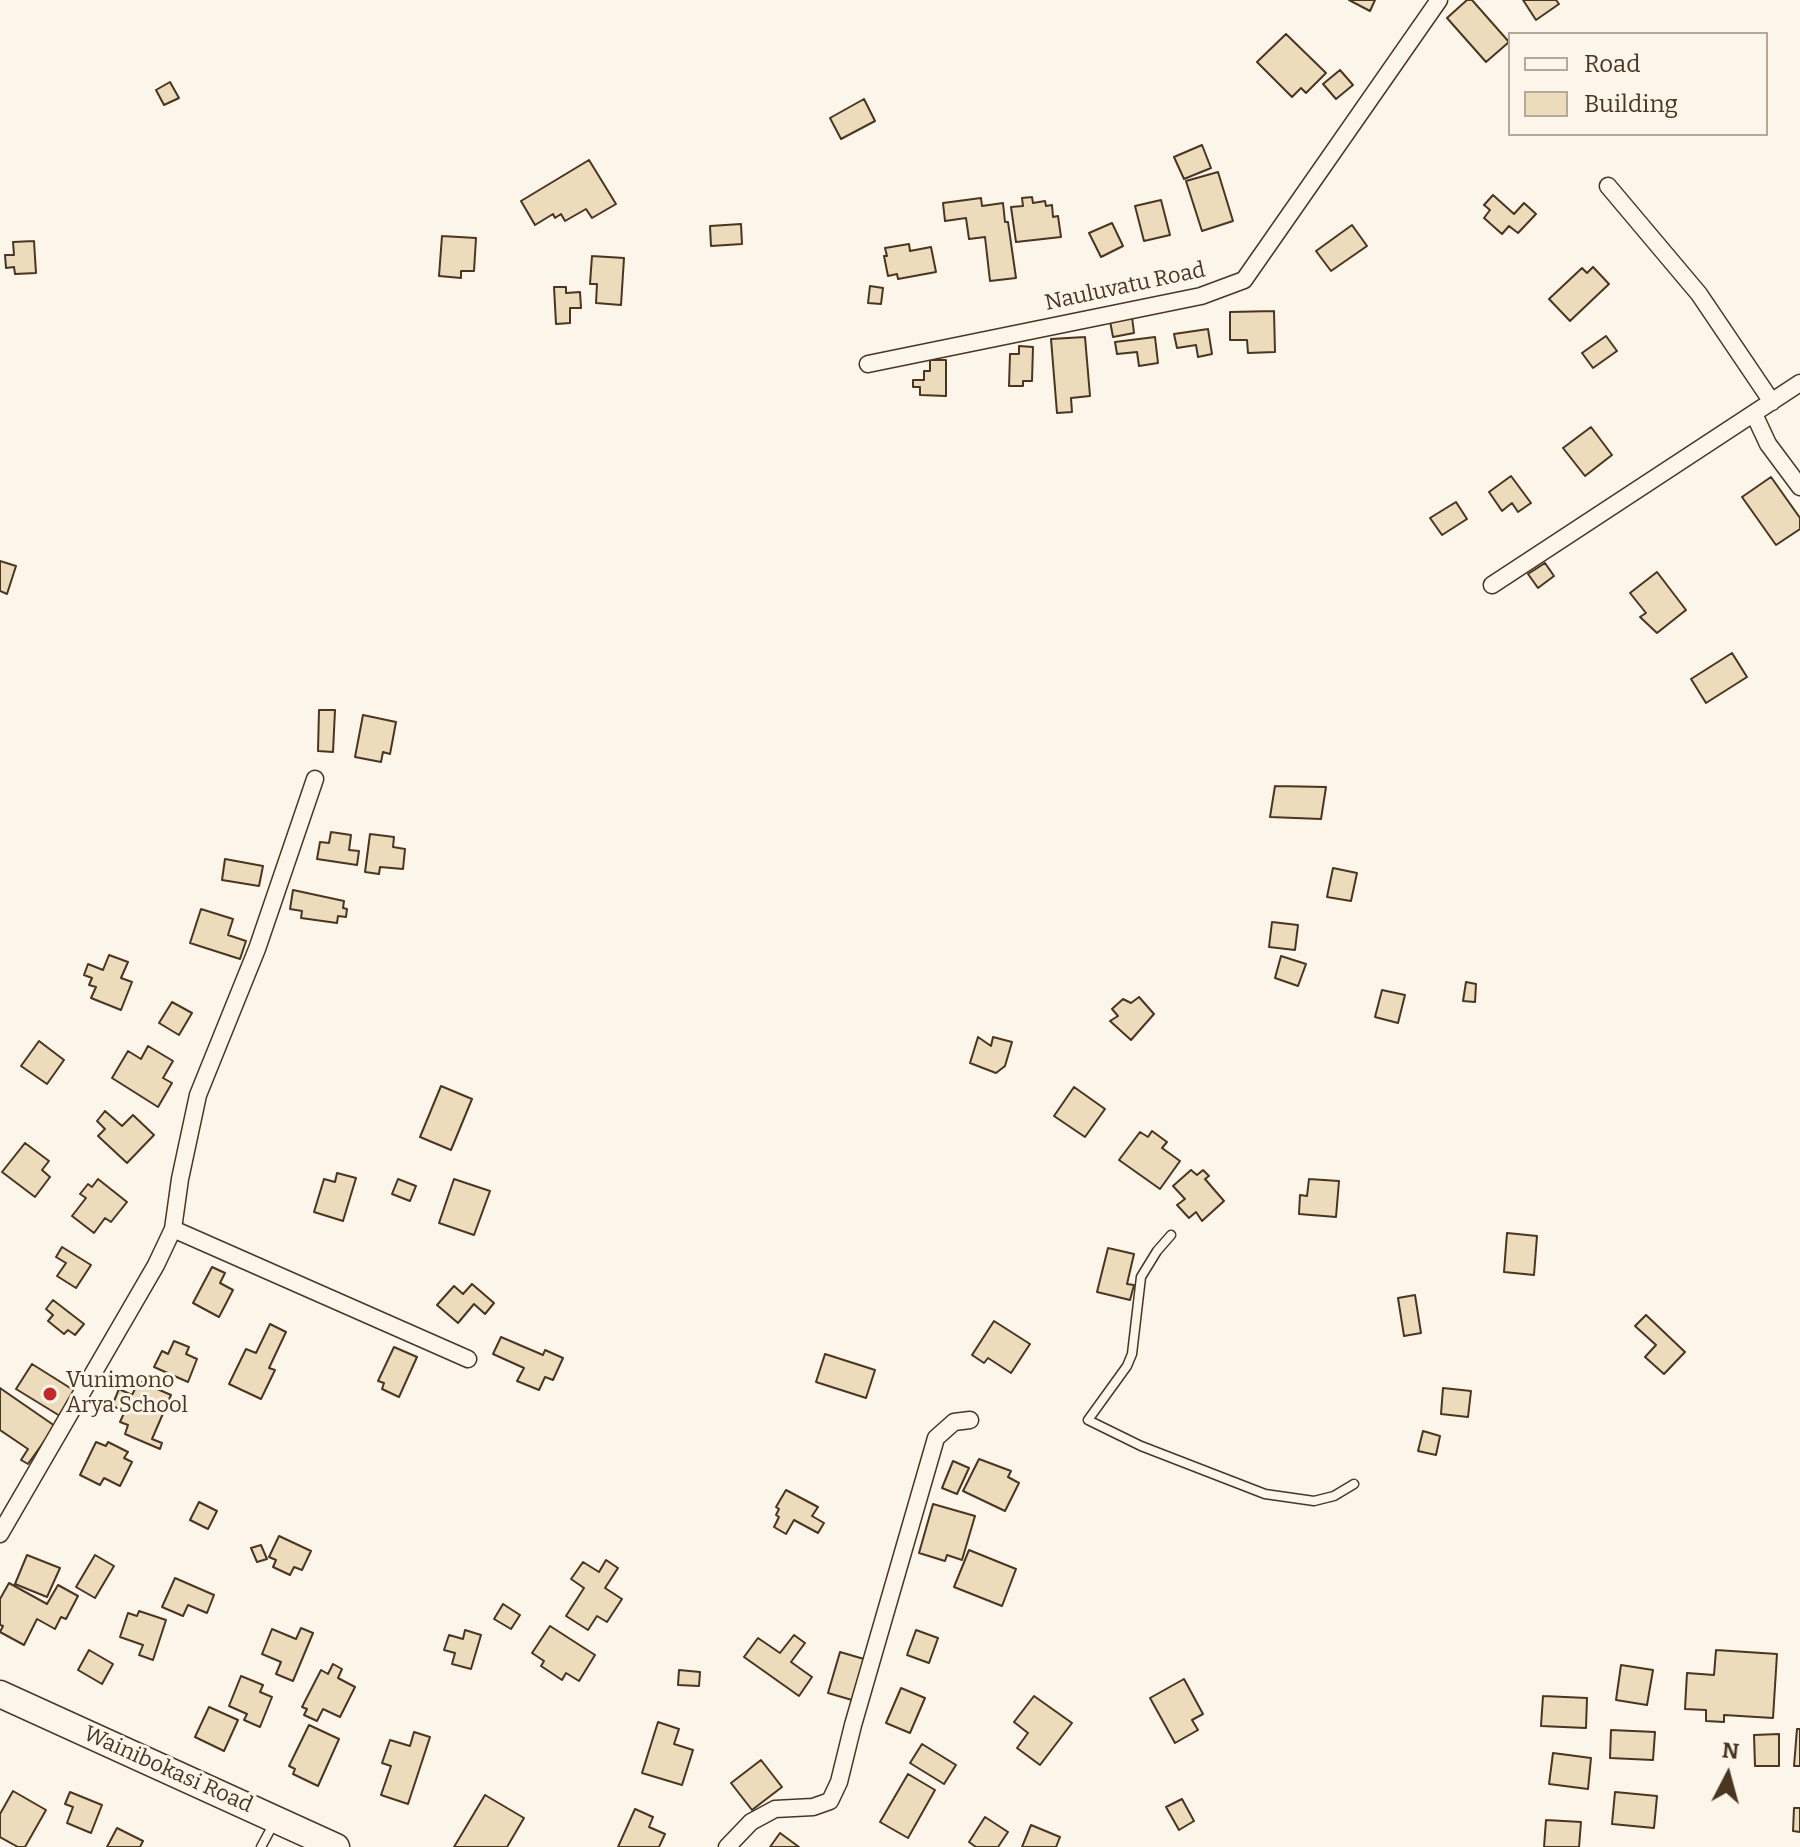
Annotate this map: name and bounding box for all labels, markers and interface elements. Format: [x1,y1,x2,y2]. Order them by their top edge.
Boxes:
legend [1508,32,1768,136]
text: Road [1584,50,1640,78]
text: Building [1584,90,1678,118]
street label: Nauluvatu Road [1042,257,1208,317]
place label: Vunimono Arya School [66,1368,188,1420]
marker: Vunimono Arya School [41,1385,59,1403]
street label: Wainibokasi Road [79,1721,257,1819]
north arrow [1688,1735,1768,1815]
text: N [1721,1736,1740,1765]

